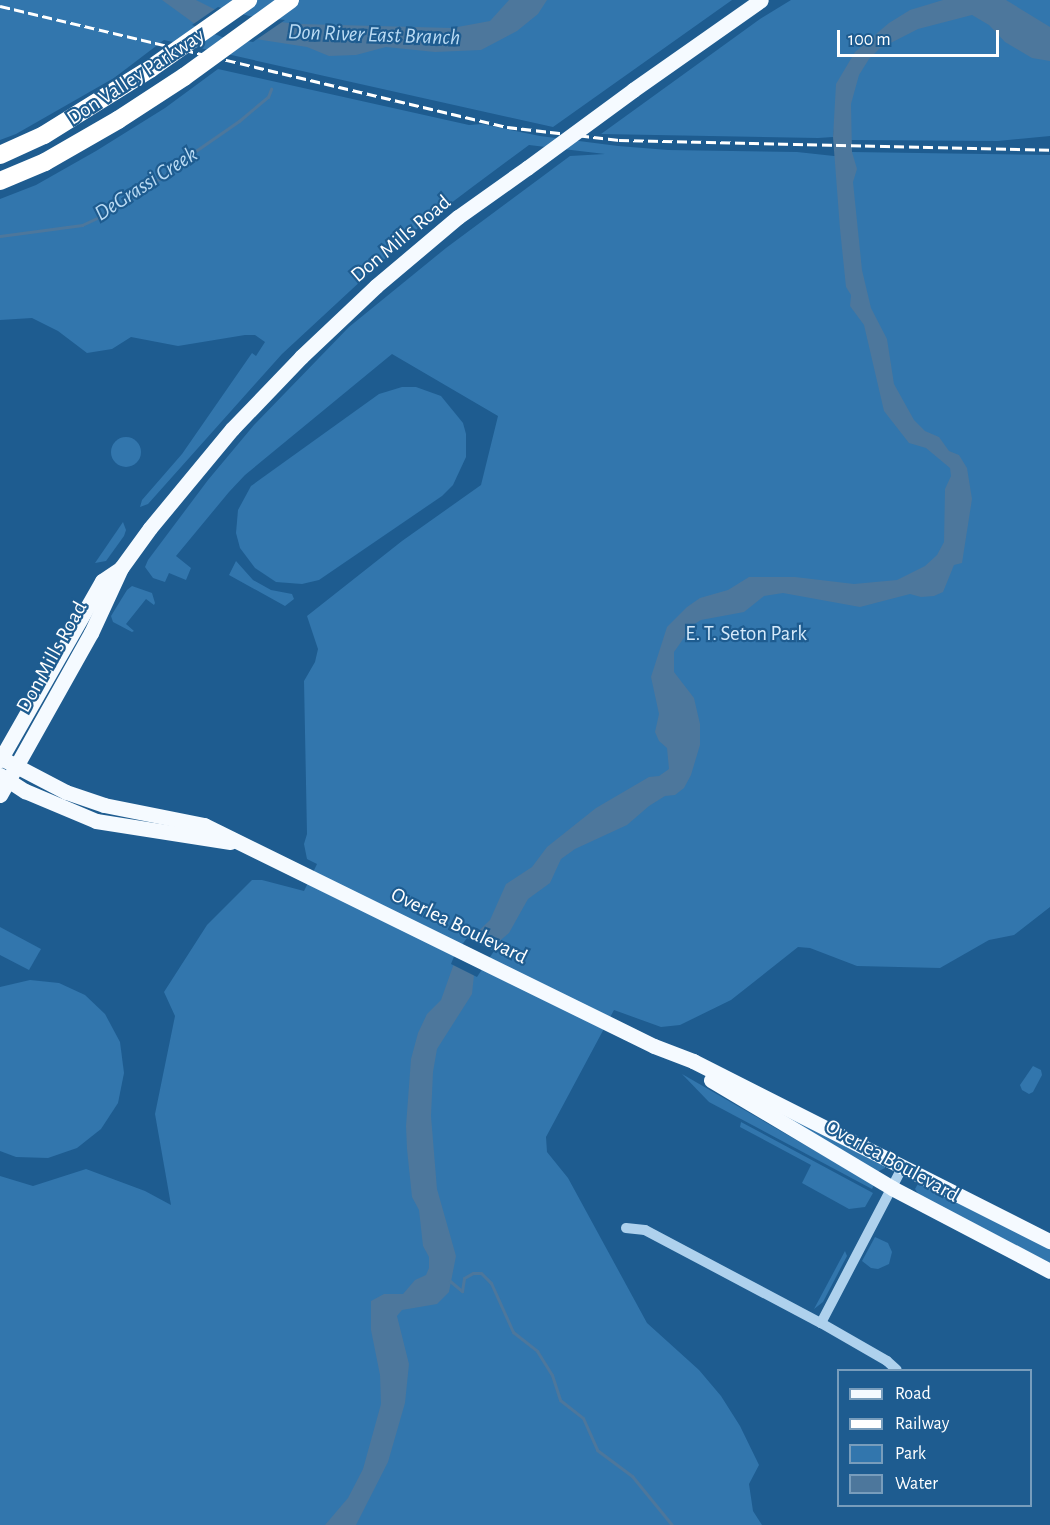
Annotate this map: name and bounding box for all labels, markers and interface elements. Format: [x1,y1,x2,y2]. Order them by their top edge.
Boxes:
scale bar [840,18,1002,56]
water label: Don River East Branch [287,19,461,51]
street label: Don Valley Parkway [62,23,210,131]
text: 100 m [848,31,891,49]
water label: DeGrassi Creek [90,141,202,227]
street label: Don Mills Road [346,190,456,288]
street label: Don Mills Road [11,597,93,717]
park label: E. T. Seton Park [685,621,807,647]
street label: Overlea Boulevard [386,882,532,970]
street label: Overlea Boulevard [821,1114,963,1208]
legend [837,1369,1032,1507]
text: Road [895,1385,931,1403]
text: Railway [895,1415,949,1433]
text: Park [895,1445,926,1463]
text: Water [895,1475,938,1493]

